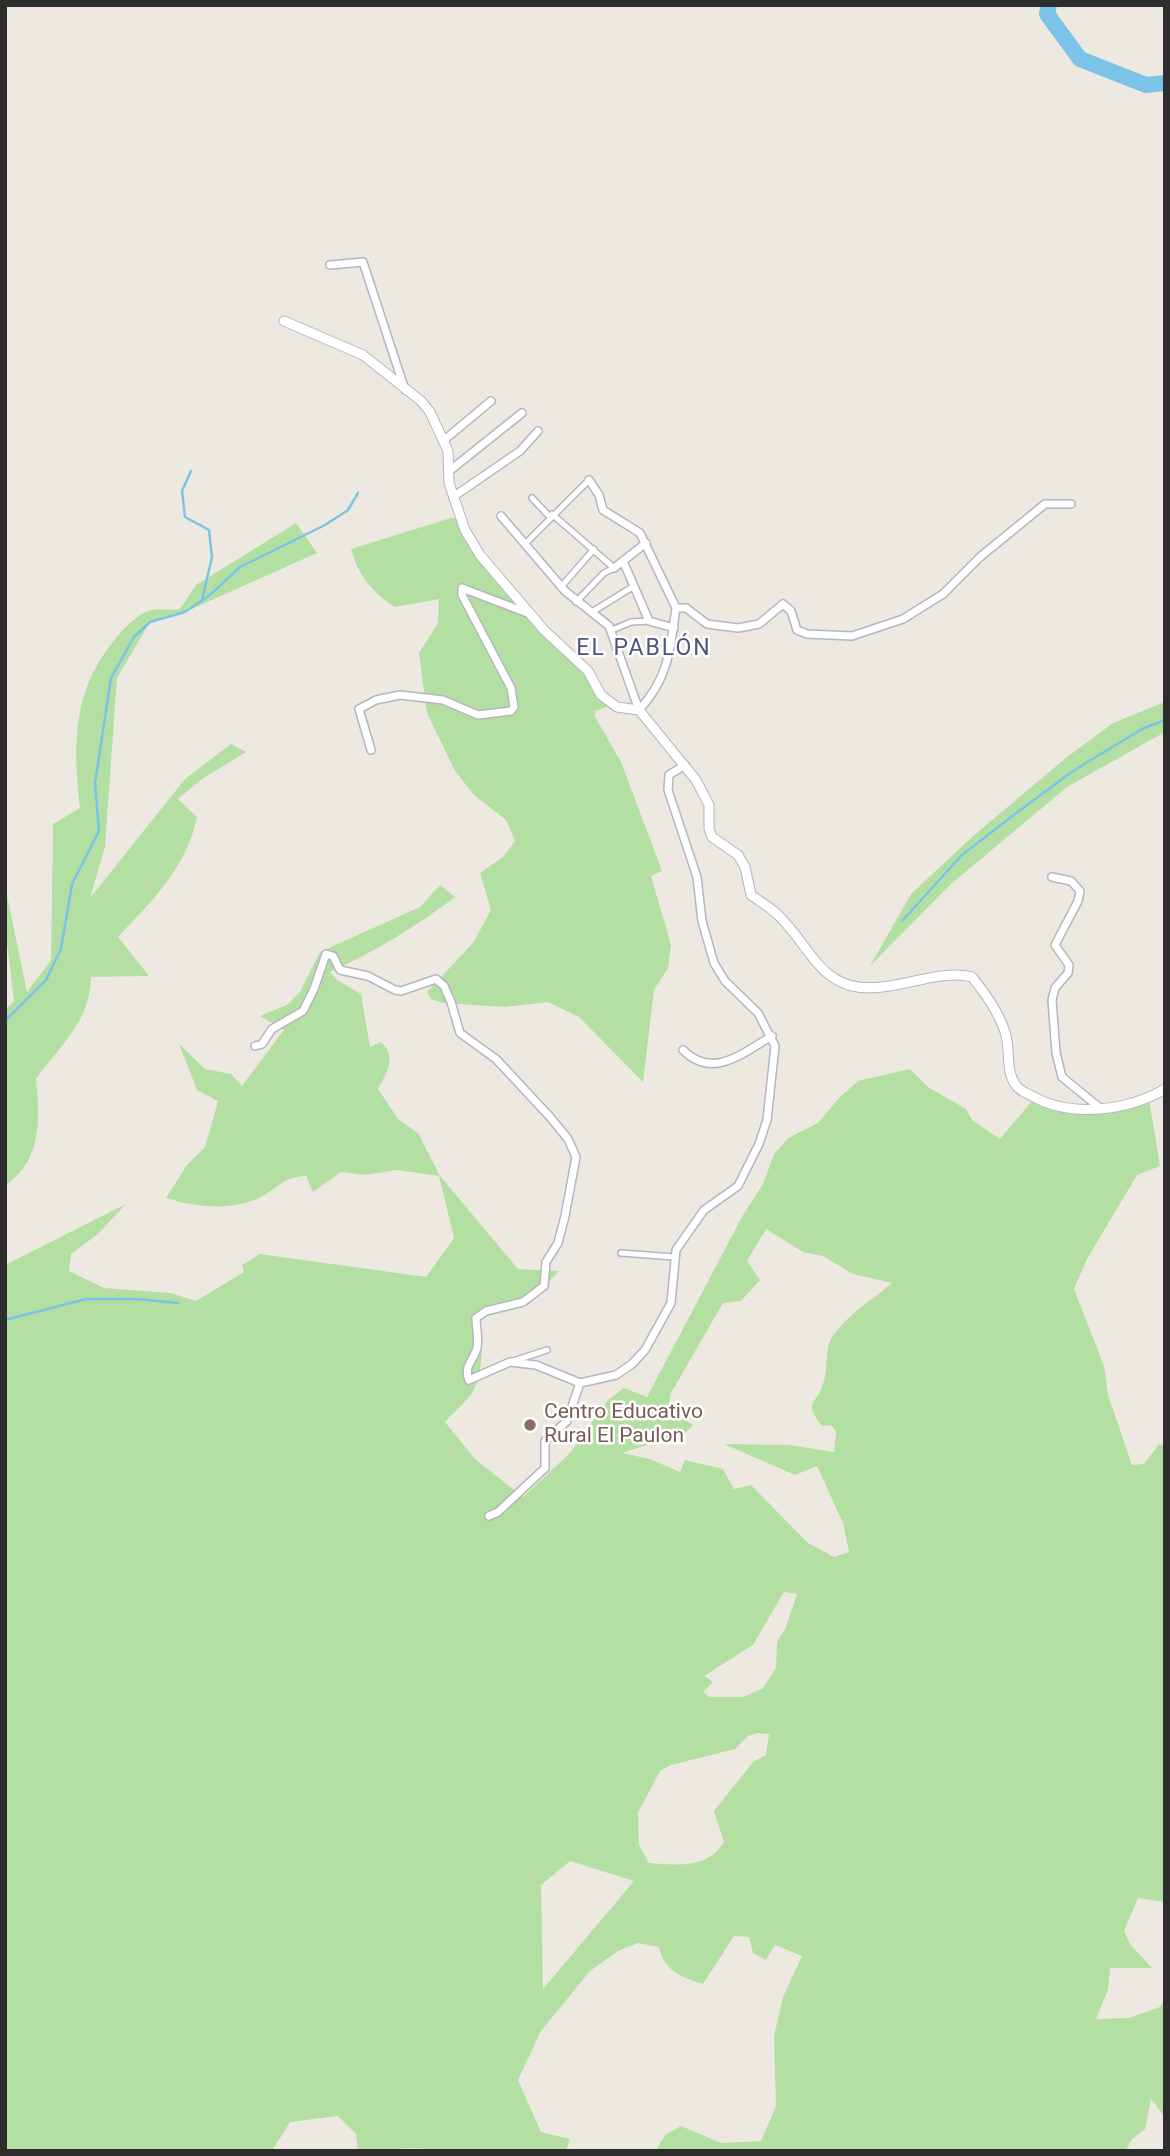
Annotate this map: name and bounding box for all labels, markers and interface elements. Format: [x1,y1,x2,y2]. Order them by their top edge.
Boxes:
district label: EL PABLÓN [577,635,711,663]
place label: Centro Educativo Rural El Paulon [544,1400,703,1450]
marker: Centro Educativo Rural El Paulon [522,1417,538,1433]

